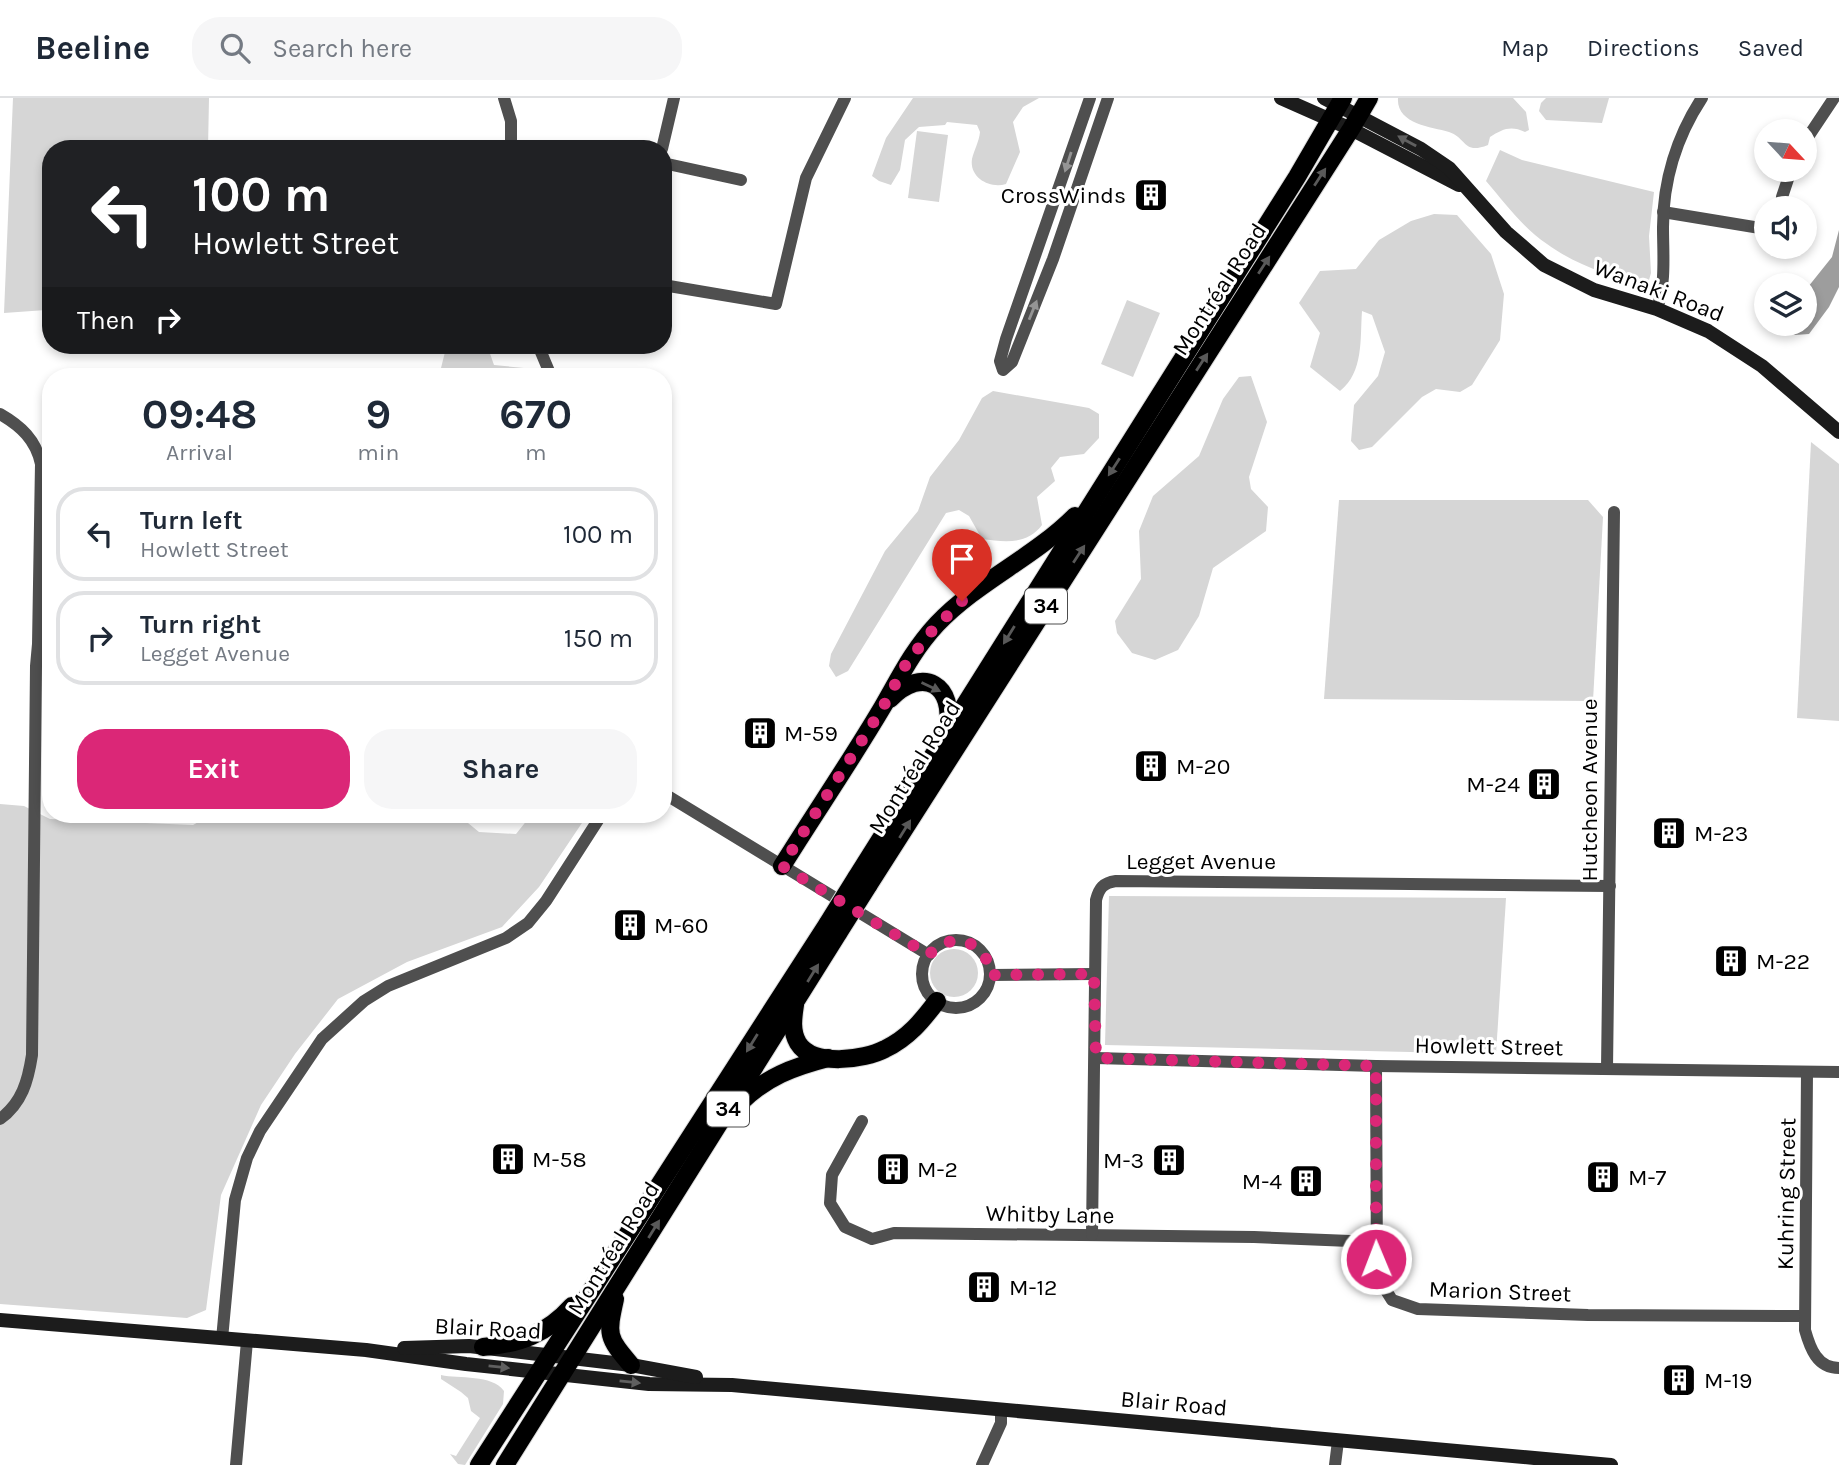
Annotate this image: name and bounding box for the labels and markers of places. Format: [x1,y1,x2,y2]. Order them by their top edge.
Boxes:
building icon: CrossWinds [1132,176,1170,214]
place label: CrossWinds [1001,182,1126,209]
pin [932,529,992,601]
building icon: M-59 [741,714,779,752]
place label: M-59 [784,720,838,747]
building icon: M-20 [1132,747,1170,785]
place label: M-20 [1176,753,1230,780]
building icon: M-24 [1525,765,1563,803]
place label: M-24 [1466,771,1520,798]
building icon: M-23 [1650,814,1688,852]
place label: M-23 [1694,820,1748,847]
building icon: M-60 [611,906,649,944]
place label: M-60 [654,912,708,939]
building icon: M-22 [1712,942,1750,980]
place label: M-22 [1756,948,1810,975]
building icon: M-58 [489,1140,527,1178]
building icon: M-3 [1150,1141,1188,1179]
place label: M-58 [532,1146,587,1173]
place label: M-3 [1103,1147,1144,1174]
building icon: M-2 [874,1150,912,1188]
place label: M-2 [917,1156,958,1183]
building icon: M-7 [1584,1158,1622,1196]
building icon: M-4 [1287,1162,1325,1200]
place label: M-7 [1628,1164,1666,1191]
place label: M-4 [1242,1168,1282,1195]
building icon: M-12 [965,1268,1003,1306]
place label: M-12 [1009,1274,1057,1301]
building icon: M-19 [1660,1361,1698,1399]
place label: M-19 [1704,1367,1752,1394]

